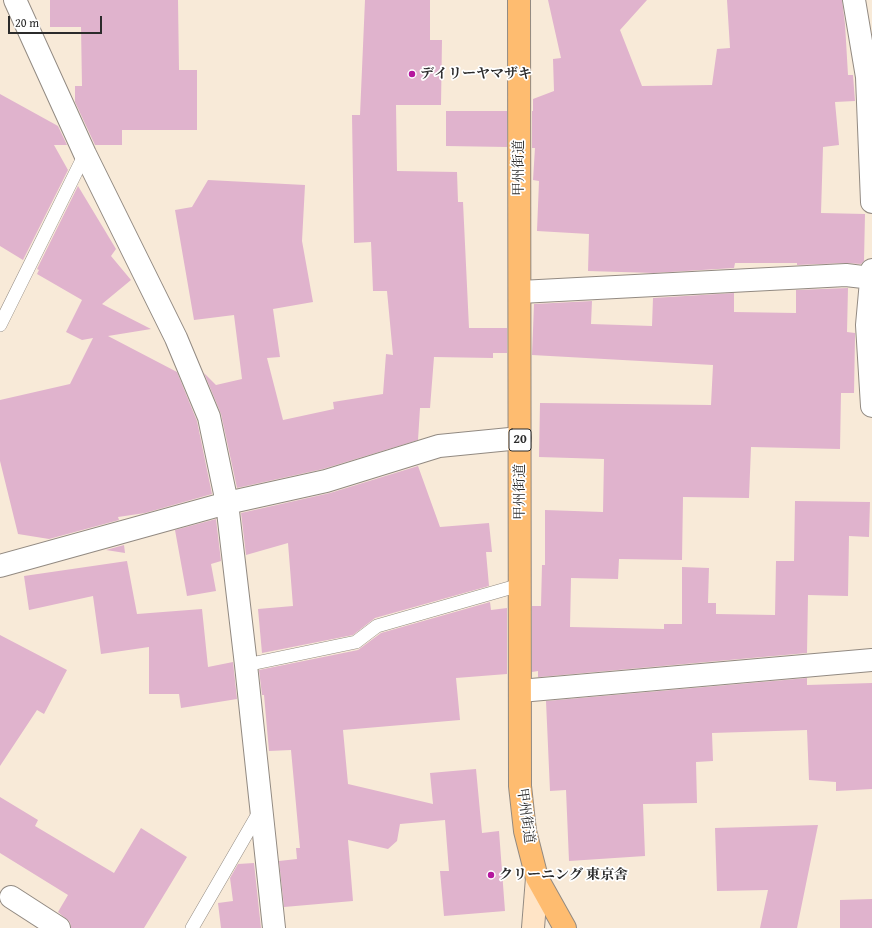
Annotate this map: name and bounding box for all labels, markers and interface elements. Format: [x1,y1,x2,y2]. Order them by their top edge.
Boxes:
scale bar [10,8,104,34]
text: 20 m [15,14,39,31]
place label: デイリーヤマザキ [420,66,532,82]
marker: デイリーヤマザキ [407,69,417,79]
street label: 甲州街道 [511,140,527,196]
road number: 20 [509,429,531,451]
street label: 甲州街道 [512,464,528,520]
street label: 甲州街道 [513,787,537,845]
place label: クリーニング 東京舎 [499,867,628,883]
marker: クリーニング 東京舎 [486,870,496,880]

